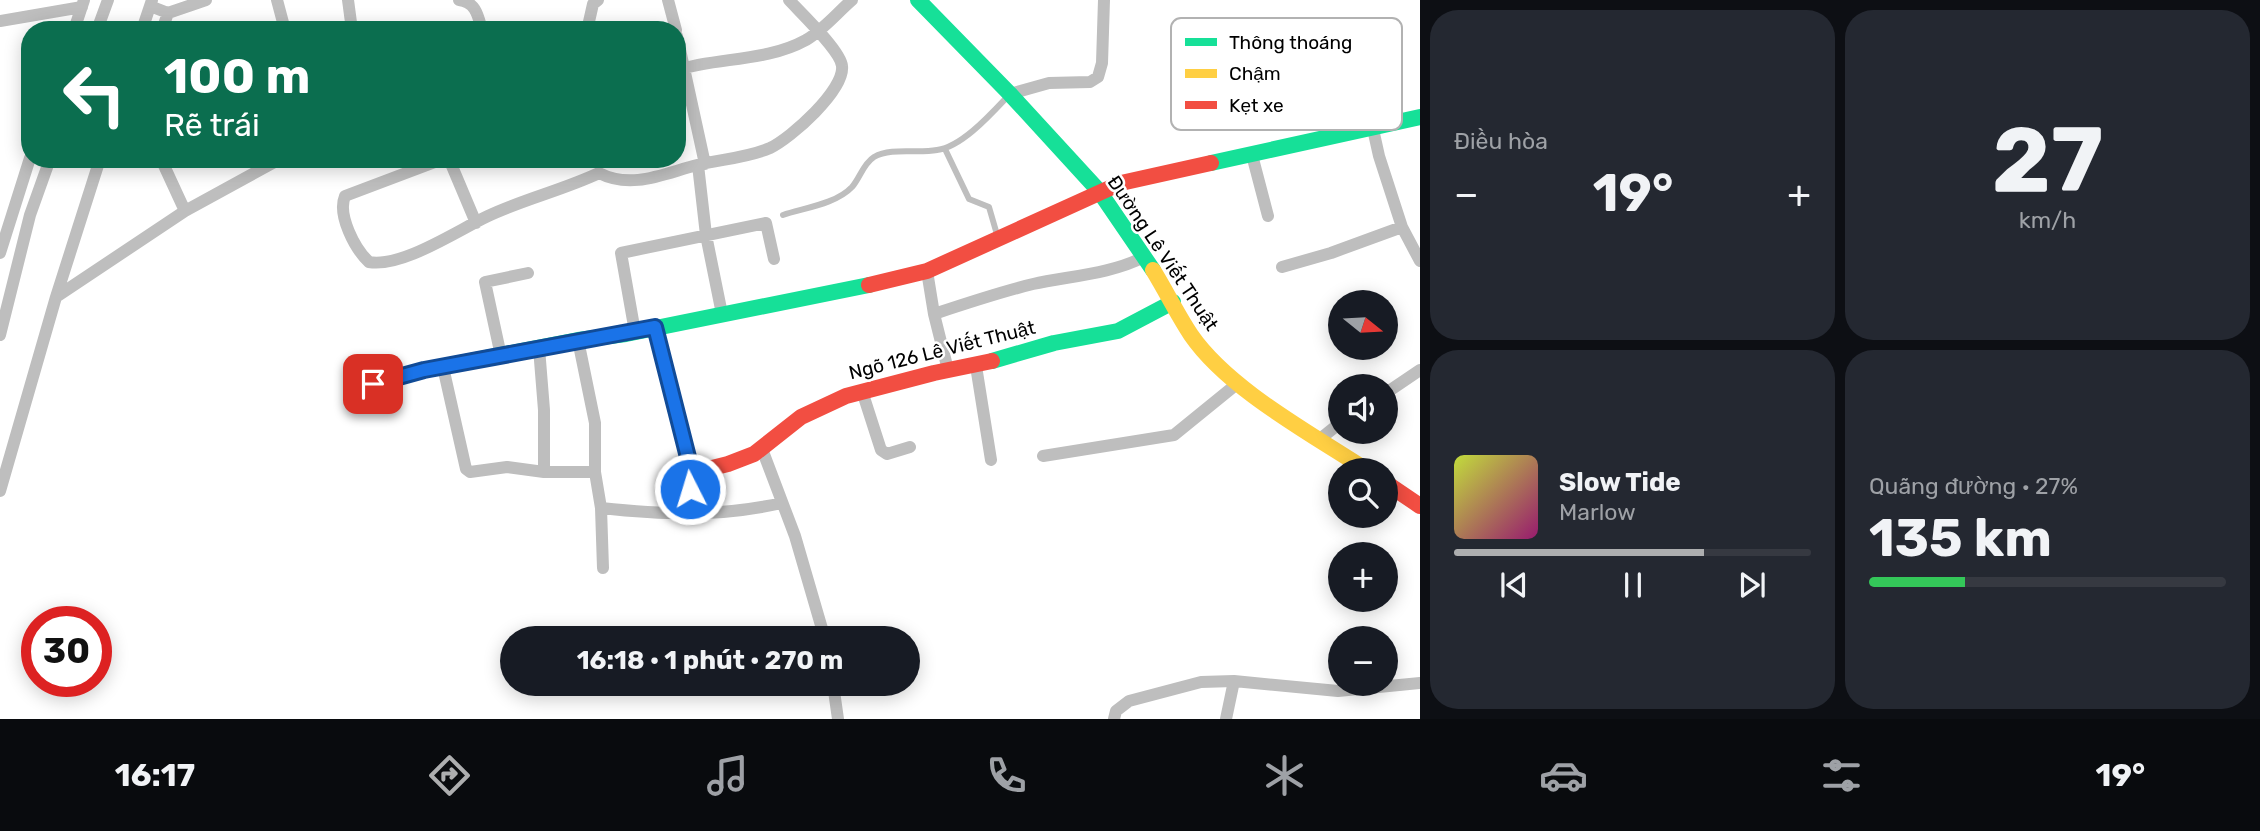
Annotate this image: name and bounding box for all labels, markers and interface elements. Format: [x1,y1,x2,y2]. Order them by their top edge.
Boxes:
legend [1171,18,1402,130]
text: Thông thoáng [1229,31,1352,54]
text: 100 m [164,47,310,105]
icon: left [49,49,140,140]
text: Chậm [1229,62,1281,85]
text: Kẹt xe [1229,94,1284,117]
text: Rẽ trái [164,106,260,144]
text: 27 [1992,106,2103,214]
text: Điều hòa [1454,127,1548,155]
text: 19° [1593,162,1673,224]
street label: Đường Lê Viết Thuật [1103,171,1224,335]
text: − [1454,171,1479,217]
text: + [1787,171,1811,217]
text: km/h [2019,206,2076,234]
north arrow [1328,290,1398,360]
map controls [1328,290,1398,696]
street label: Ngõ 126 Lê Viết Thuật [846,315,1038,384]
pin [343,354,403,414]
icon: arrive [354,365,392,403]
button: sound [1328,374,1398,444]
position arrow [653,452,727,526]
button: search [1328,458,1398,528]
text: Slow Tide [1559,467,1681,498]
text: Quãng đường · 27% [1869,472,2078,500]
text: Marlow [1559,498,1636,526]
text: 135 km [1869,507,2052,569]
button: + [1328,542,1398,612]
icon: previous [1495,566,1533,604]
icon: pause [1614,566,1652,604]
icon: next [1733,566,1771,604]
speed limit sign: 30 [21,606,112,697]
button: − [1328,626,1398,696]
text: 16:18 · 1 phút · 270 m [577,645,843,676]
icon: directions [425,751,474,800]
icon: music [703,751,752,800]
icon: phone [982,751,1031,800]
icon: climate [1260,751,1309,800]
icon: car [1539,751,1588,800]
icon: filters [1817,751,1866,800]
text: 16:17 [115,756,195,794]
text: 19° [2096,756,2145,794]

